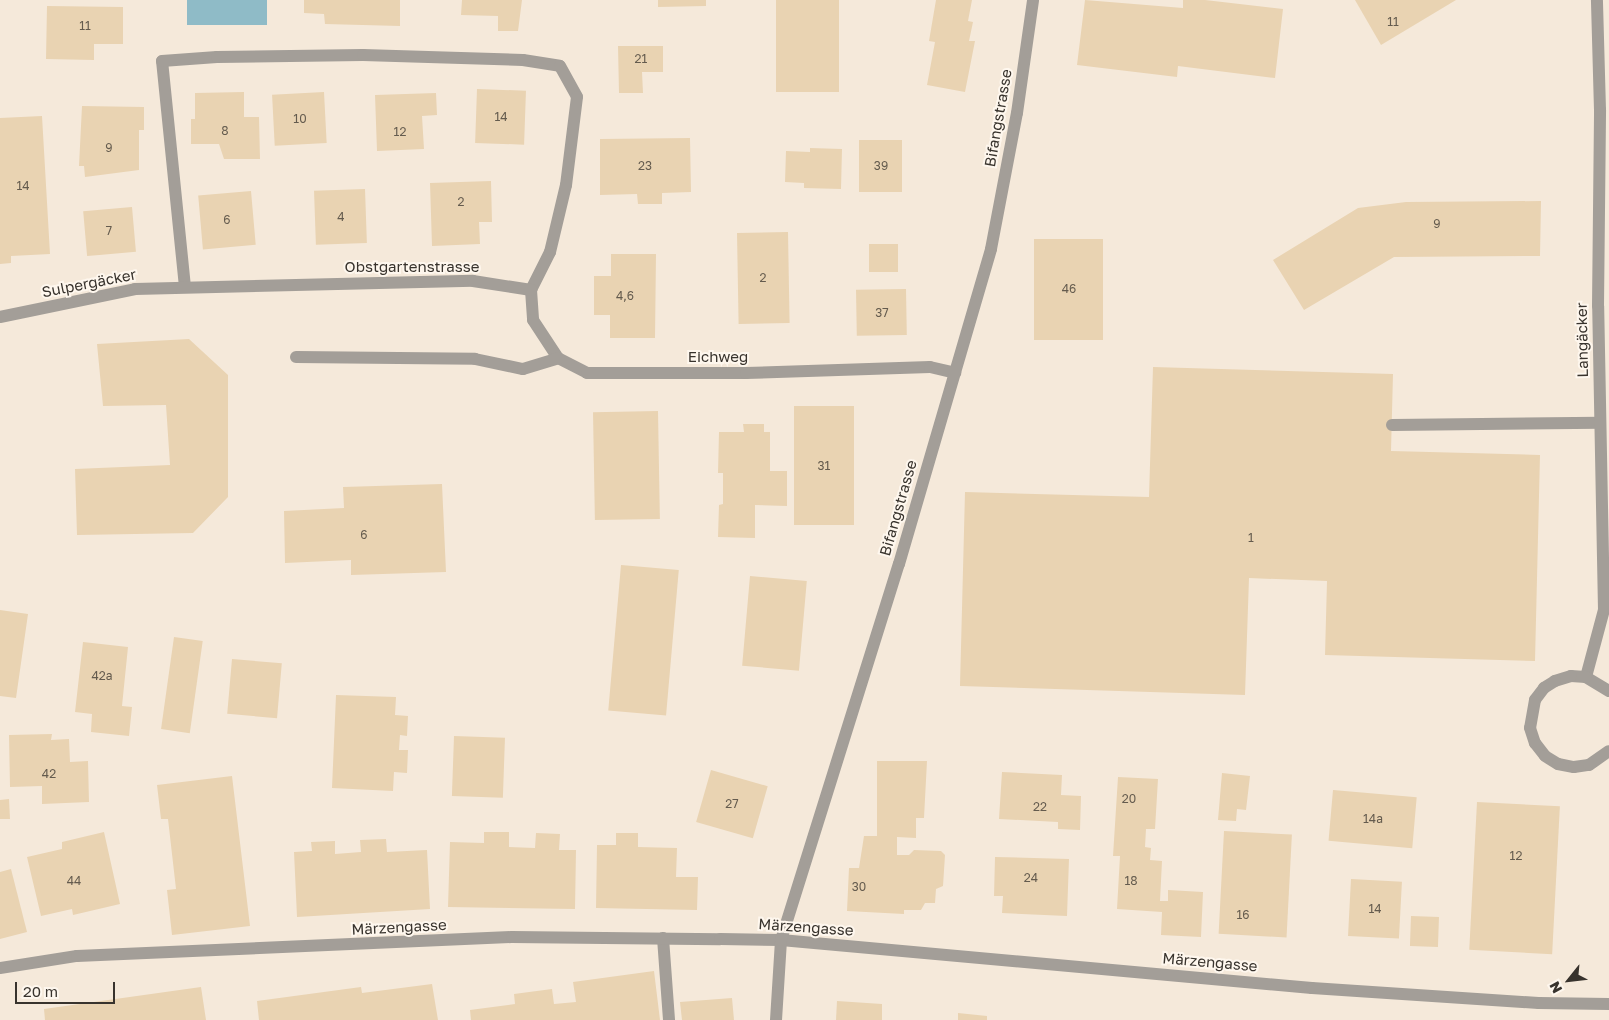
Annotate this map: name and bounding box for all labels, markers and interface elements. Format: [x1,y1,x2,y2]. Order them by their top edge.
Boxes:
house number: 11 [1387,15,1399,29]
house number: 11 [79,19,91,33]
house number: 21 [635,52,647,66]
street label: Bifangstrasse [981,68,1015,168]
house number: 14 [494,110,508,124]
house number: 10 [293,112,307,126]
house number: 8 [221,124,229,138]
house number: 12 [394,125,406,139]
house number: 9 [105,141,113,155]
house number: 23 [638,159,652,173]
house number: 39 [874,159,888,173]
house number: 14 [16,179,30,193]
house number: 2 [458,195,464,209]
house number: 4 [337,210,345,224]
house number: 6 [223,213,231,227]
house number: 9 [1433,217,1441,231]
house number: 7 [106,224,112,238]
street label: Obstgartenstrasse [345,258,479,276]
street label: Sulpergäcker [40,265,138,301]
house number: 2 [760,271,766,285]
house number: 46 [1062,282,1076,296]
house number: 4,6 [616,289,634,303]
street label: Langäcker [1572,302,1592,378]
house number: 37 [875,306,889,320]
street label: Eichweg [688,348,748,366]
street label: Bifangstrasse [876,458,920,558]
house number: 31 [818,459,830,473]
house number: 6 [360,528,368,542]
house number: 1 [1248,531,1254,545]
house number: 42a [91,669,113,683]
house number: 42 [42,767,56,781]
house number: 20 [1122,792,1136,806]
house number: 27 [725,797,739,811]
house number: 22 [1033,800,1047,814]
house number: 14a [1363,812,1383,826]
house number: 12 [1510,849,1522,863]
house number: 24 [1024,871,1038,885]
house number: 44 [67,874,81,888]
house number: 18 [1124,874,1138,888]
house number: 30 [852,880,866,894]
house number: 14 [1368,902,1382,916]
house number: 16 [1236,908,1250,922]
street label: Märzengasse [758,915,854,939]
street label: Märzengasse [351,916,447,938]
street label: Märzengasse [1162,949,1258,975]
north arrow [1544,955,1594,1005]
scale bar [18,972,118,1004]
text: N [1545,979,1565,996]
text: 20 m [23,982,58,1000]

